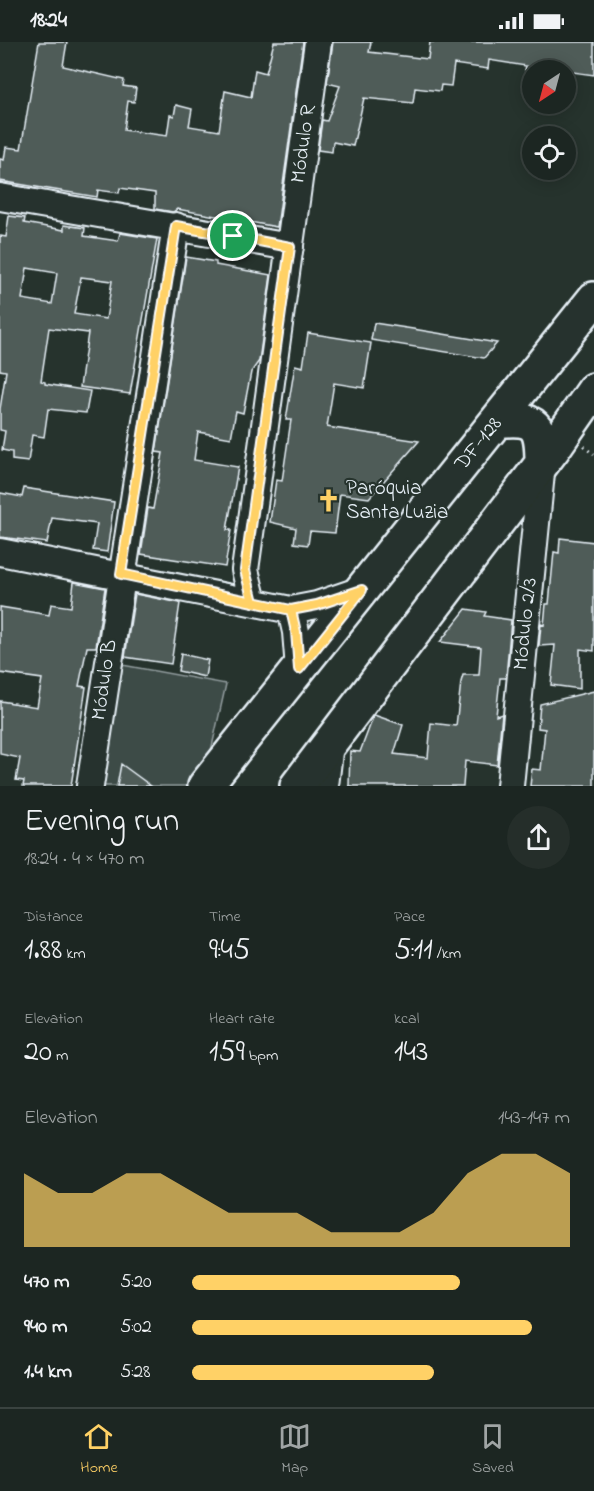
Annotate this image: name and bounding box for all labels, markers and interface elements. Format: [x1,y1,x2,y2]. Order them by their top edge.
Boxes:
text: 18:24 [30,5,67,37]
north arrow [522,60,576,114]
map controls [522,60,576,180]
street label: Módulo R [284,103,324,185]
button: locate [522,126,576,180]
pin [207,210,258,261]
icon: arrive [216,219,249,252]
street label: DF-128 [447,411,510,478]
place label: Paróquia Santa Luzia [346,474,448,528]
church icon: Paróquia Santa Luzia [315,488,341,514]
street label: Módulo 2/3 [506,576,546,672]
street label: Módulo B [84,638,126,722]
text: Evening run [24,798,179,846]
button: share [507,806,570,869]
text: 18:24 · 4 × 470 m [24,845,144,874]
text: Distance [24,905,83,929]
text: Time [209,905,241,929]
text: Pace [394,905,425,929]
text: 1.88 [24,929,62,973]
text: 9:45 [209,929,250,973]
text: 5:11 [394,929,433,973]
text: km [62,942,86,966]
text: /km [433,942,461,966]
text: Elevation [24,1007,83,1031]
text: Heart rate [209,1007,275,1031]
text: kcal [394,1007,419,1031]
text: 20 [24,1031,52,1075]
text: 159 [209,1031,245,1075]
text: 143 [394,1031,428,1075]
text: m [52,1044,68,1068]
text: bpm [245,1044,278,1068]
text: Elevation [24,1104,98,1133]
text: 143–147 m [498,1104,570,1133]
text: 470 m [24,1268,70,1297]
text: 5:20 [120,1268,152,1297]
text: 940 m [24,1313,67,1342]
text: 5:02 [120,1313,152,1342]
text: 1.4 km [24,1358,72,1387]
text: 5:28 [120,1358,151,1387]
tab: Home [80,1420,118,1480]
tab: Map [278,1420,311,1480]
tab: Saved [472,1420,514,1480]

